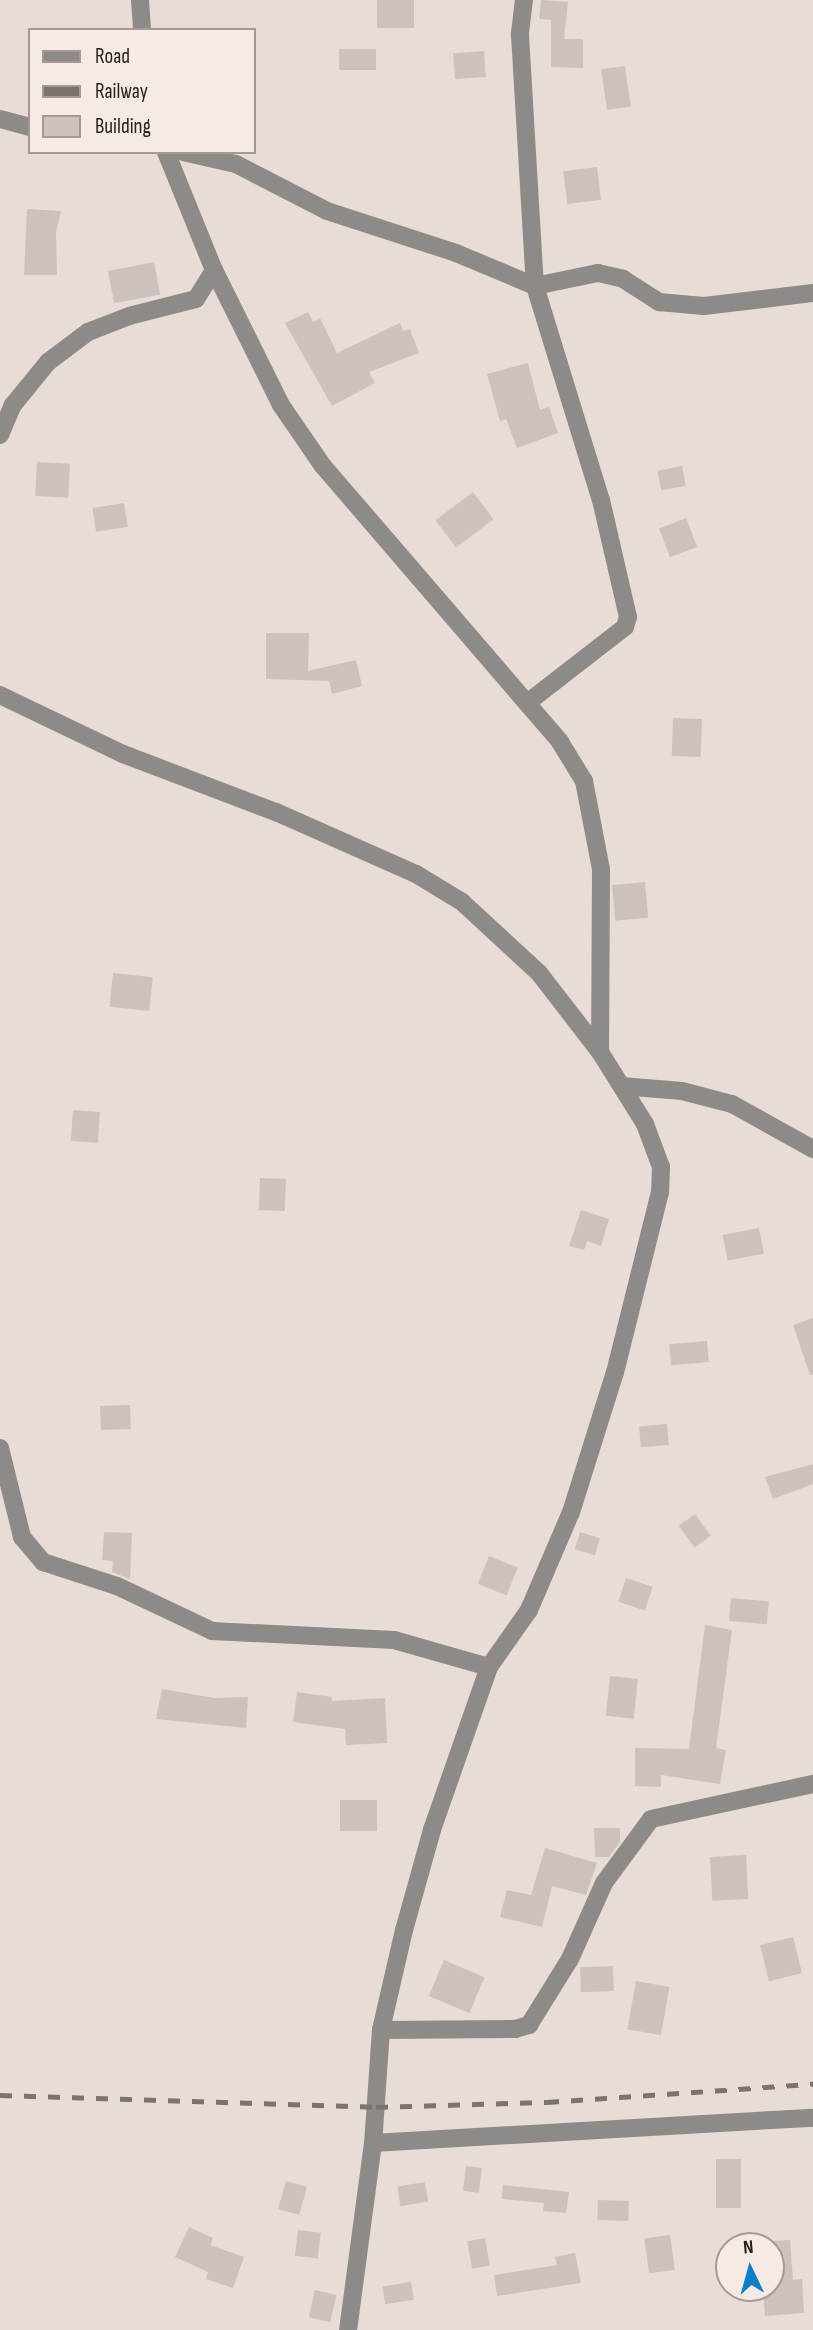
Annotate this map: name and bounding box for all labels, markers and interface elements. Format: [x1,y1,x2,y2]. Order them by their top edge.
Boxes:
legend [28,28,256,154]
text: Road [95,44,130,69]
text: Railway [95,79,148,104]
text: Building [95,114,151,139]
north arrow [715,2232,785,2302]
text: N [742,2236,754,2259]

